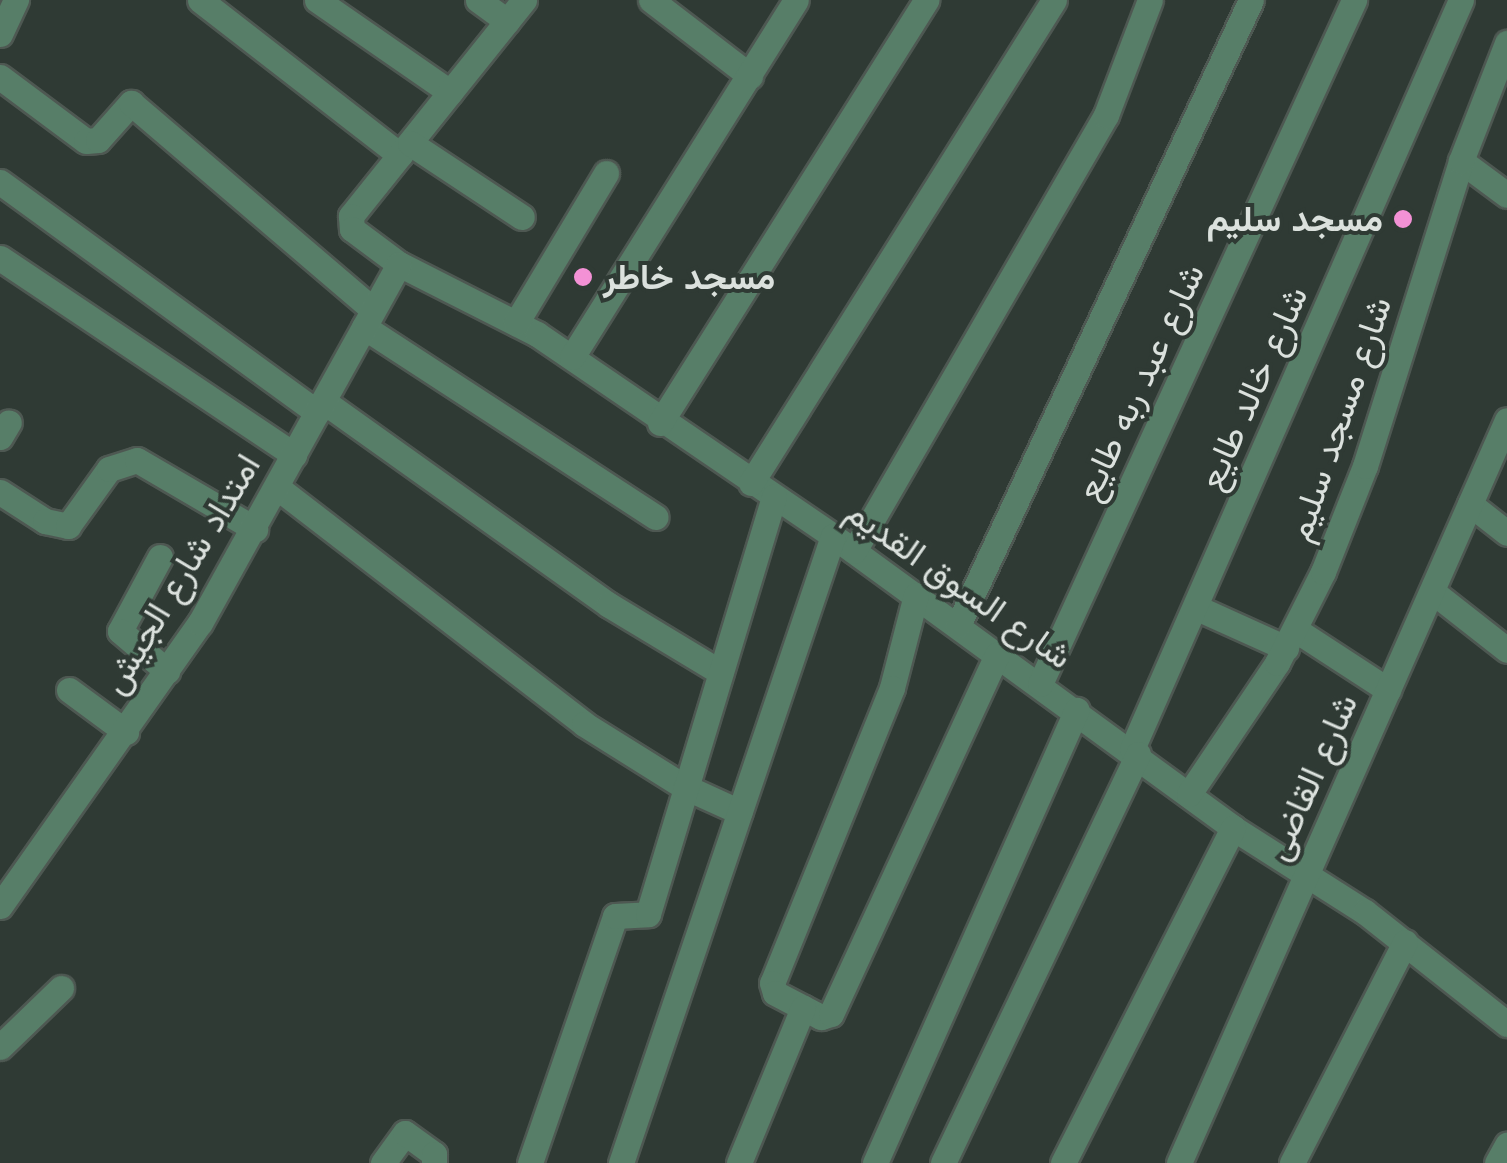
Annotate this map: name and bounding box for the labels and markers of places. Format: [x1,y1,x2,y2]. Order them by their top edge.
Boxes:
place label: مسجد سليم [1207,198,1383,240]
marker: مسجد سليم [1392,208,1414,230]
place label: مسجد خاطر [603,256,775,298]
marker: مسجد خاطر [572,266,594,288]

